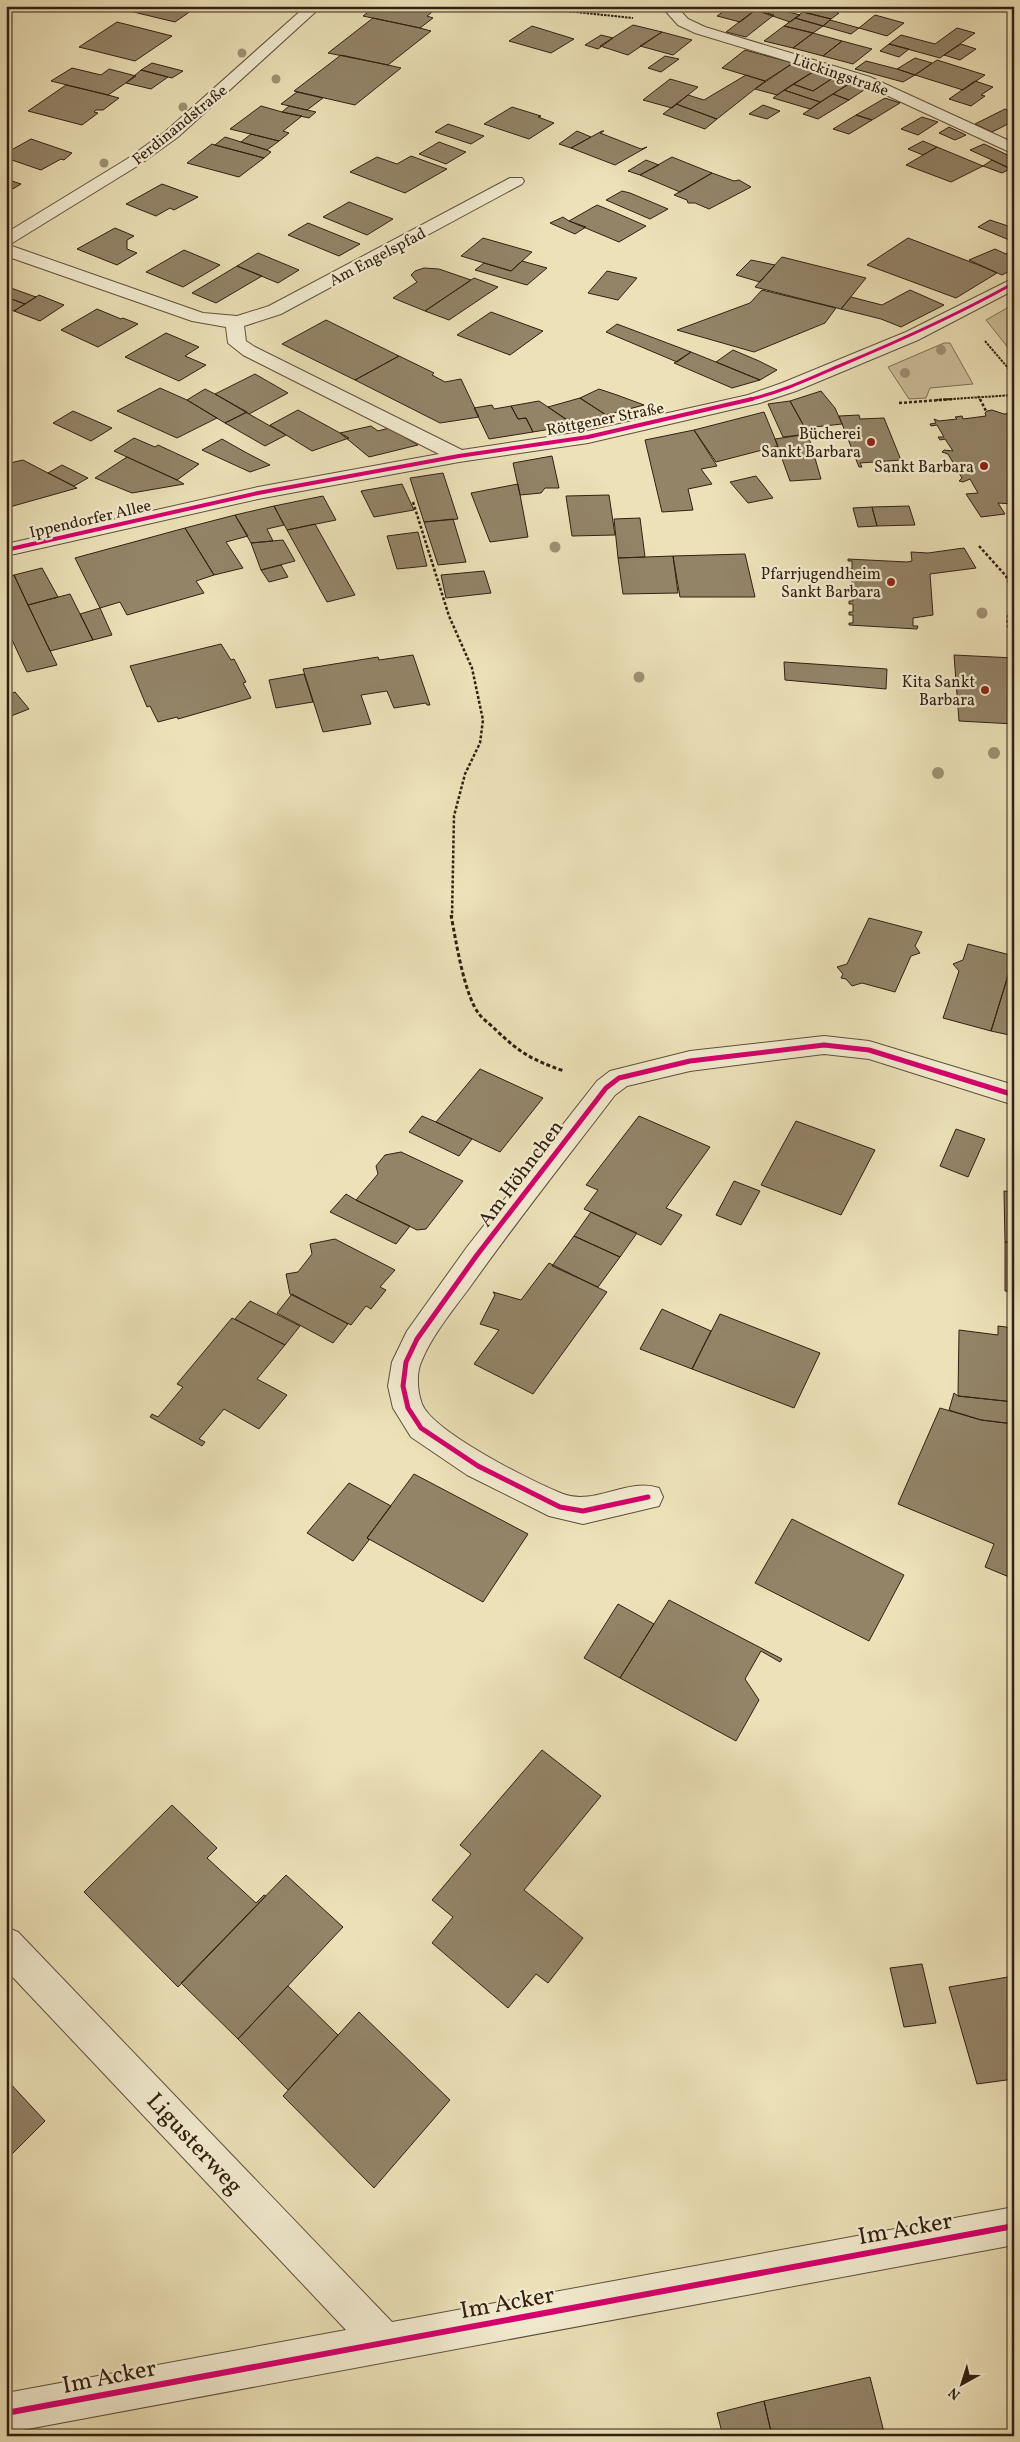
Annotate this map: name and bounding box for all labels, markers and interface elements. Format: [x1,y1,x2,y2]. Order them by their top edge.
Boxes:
street label: Lückingstraße [789,49,891,103]
street label: Ferdinandstraße [128,80,233,171]
street label: Am Engelspfad [326,223,430,293]
street label: Röttgener Straße [545,398,666,442]
place label: Bücherei Sankt Barbara [761,424,861,464]
marker: Bücherei Sankt Barbara [865,436,877,448]
place label: Sankt Barbara [874,457,974,479]
marker: Sankt Barbara [978,460,990,472]
street label: Ippendorfer Allee [27,495,154,545]
place label: Pfarrjugendheim Sankt Barbara [761,564,881,604]
marker: Pfarrjugendheim Sankt Barbara [885,576,897,588]
place label: Kita Sankt Barbara [902,672,975,712]
marker: Kita Sankt Barbara [979,684,991,696]
street label: Am Höhnchen [472,1115,571,1233]
street label: Ligusterweg [137,2086,250,2203]
street label: Im Acker [856,2205,955,2255]
street label: Im Acker [458,2279,557,2329]
street label: Im Acker [59,2352,159,2404]
north arrow [938,2360,988,2410]
text: N [945,2382,965,2404]

